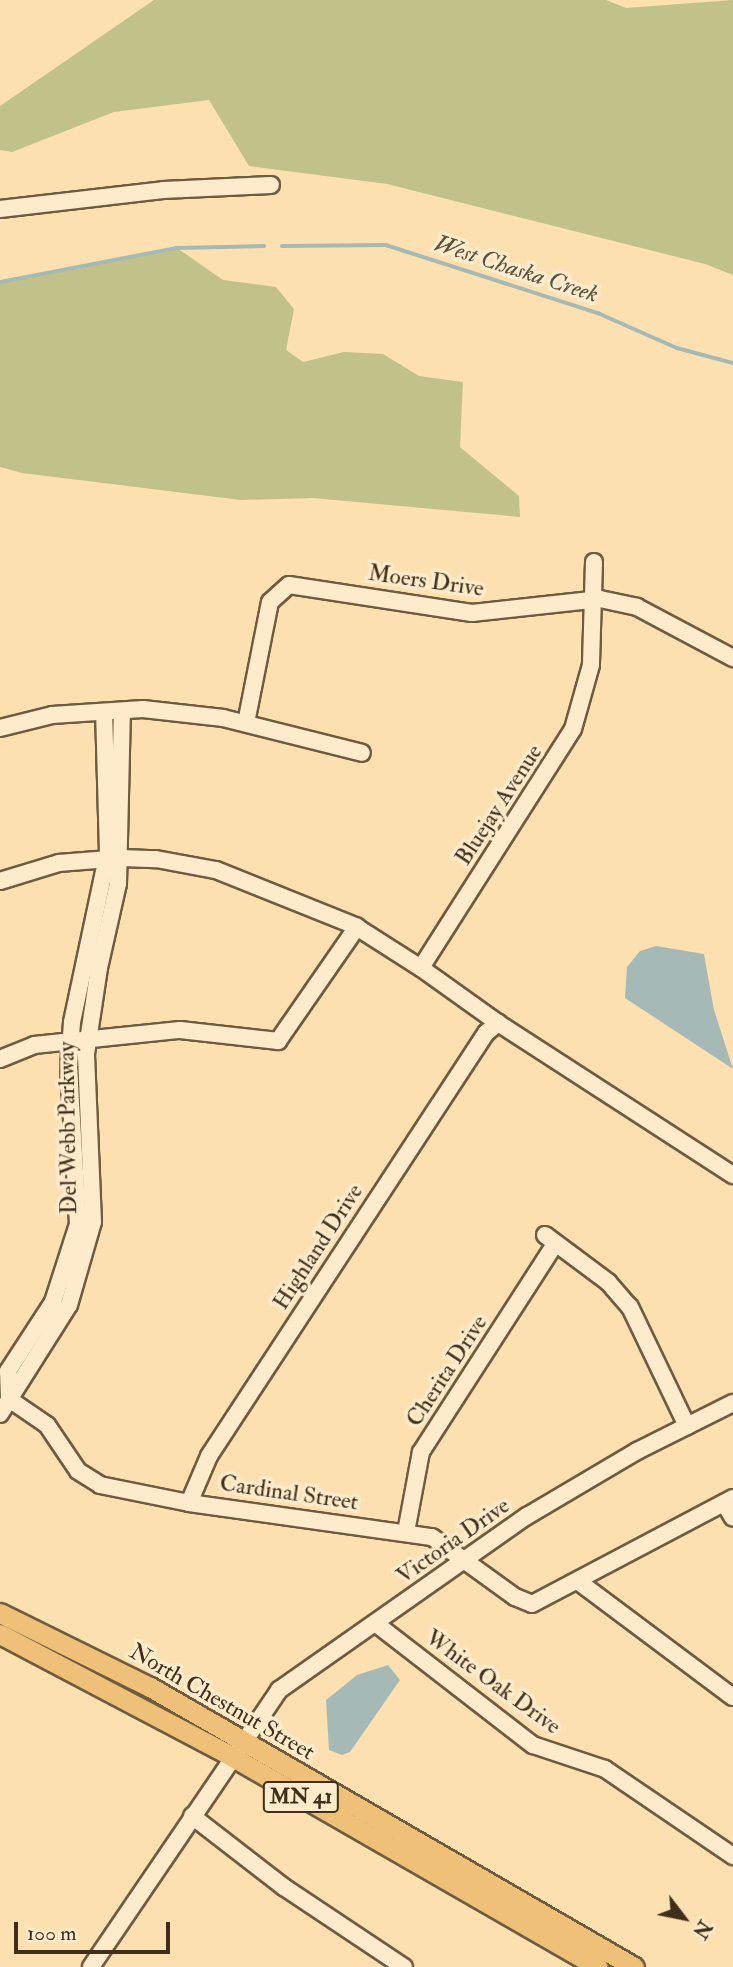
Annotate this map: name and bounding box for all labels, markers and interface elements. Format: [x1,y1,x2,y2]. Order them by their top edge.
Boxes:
water label: West Chaska Creek [430,229,602,309]
street label: Moers Drive [366,559,486,603]
street label: Bluejay Avenue [450,739,548,871]
street label: Del Webb Parkway [53,1041,83,1215]
street label: Highland Drive [267,1179,369,1315]
street label: Cherita Drive [401,1310,493,1432]
street label: Cardinal Street [218,1470,360,1516]
street label: Victoria Drive [391,1492,515,1590]
street label: White Oak Drive [420,1624,566,1740]
street label: North Chestnut Street [125,1638,319,1766]
road number: MN 41 [262,1780,340,1814]
north arrow [649,1883,719,1953]
scale bar [18,1908,173,1952]
text: N [687,1916,716,1943]
text: 100 m [27,1920,77,1947]

